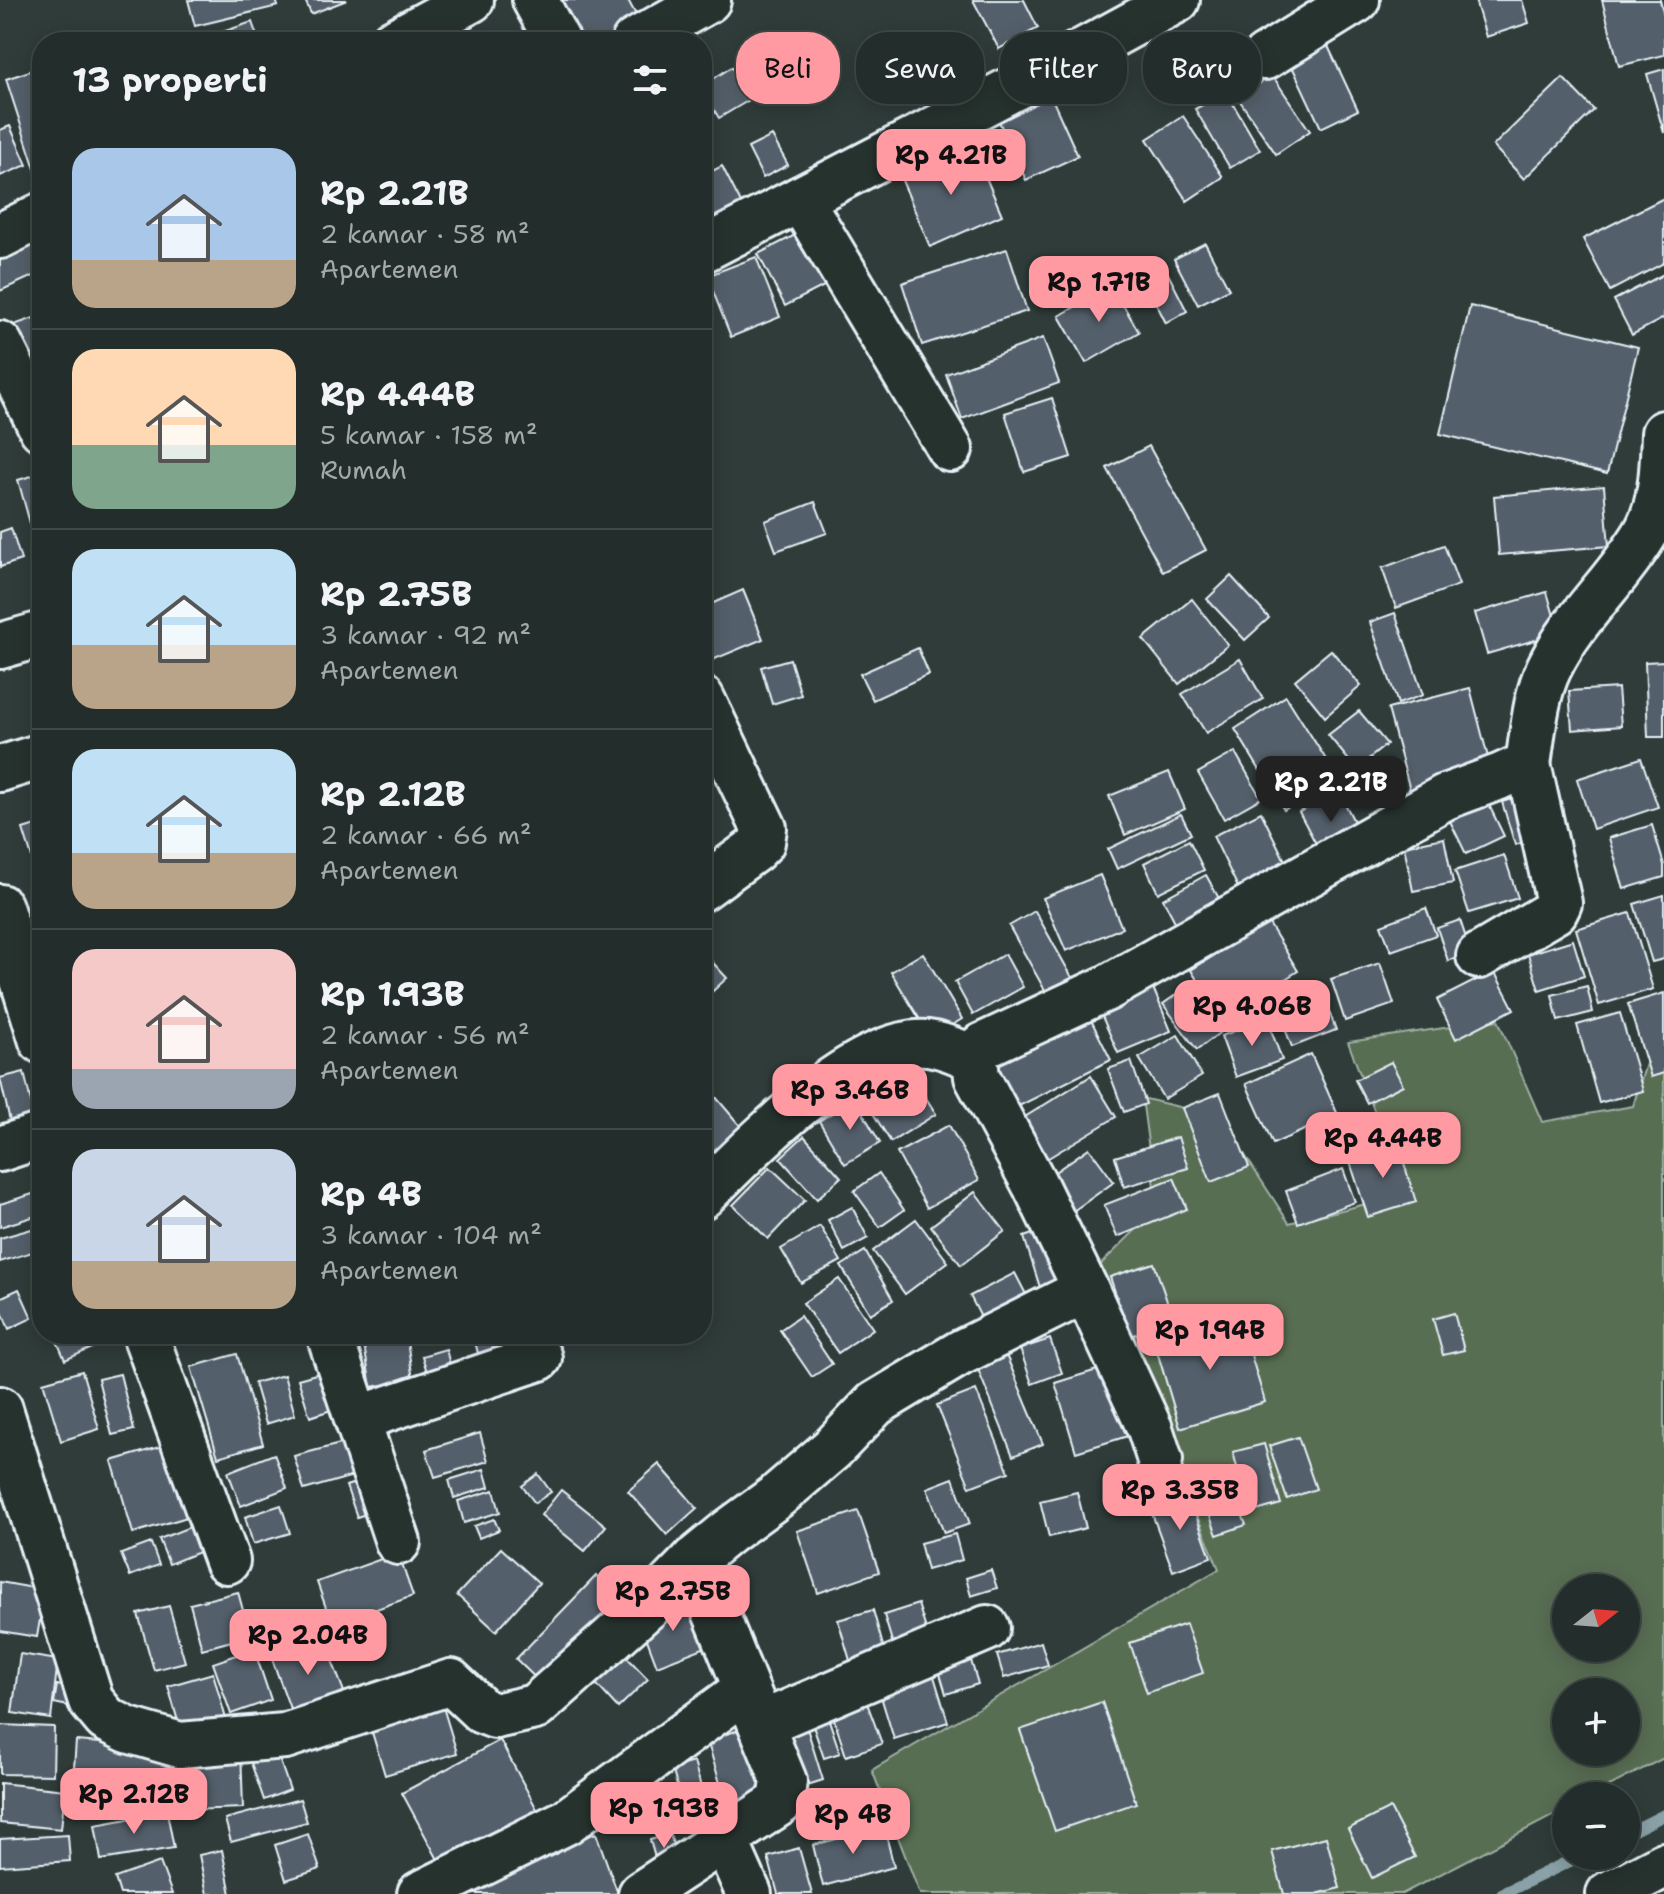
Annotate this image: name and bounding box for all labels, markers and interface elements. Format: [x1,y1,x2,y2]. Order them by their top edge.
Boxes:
chip: Beli [736,32,840,104]
chip: Sewa [856,32,984,104]
chip: Filter [1000,32,1127,104]
chip: Baru [1143,32,1261,104]
text: 13 properti [72,57,268,103]
icon: filters [628,58,672,102]
pin: Rp 4.21B [868,129,1034,197]
text: Rp 4.21B [895,137,1007,172]
text: Rp 2.21B [320,170,469,216]
icon: home [136,180,232,276]
text: 2 kamar · 58 m² [320,216,530,251]
text: Apartemen [320,251,459,286]
pin: Rp 1.71B [1016,256,1182,324]
text: Rp 1.71B [1047,264,1151,299]
text: Rp 4.44B [320,371,475,417]
icon: home [136,381,232,477]
text: 5 kamar · 158 m² [320,417,538,452]
text: Rumah [320,452,407,487]
text: Rp 2.75B [320,571,472,617]
icon: home [136,581,232,677]
text: 3 kamar · 92 m² [320,617,531,652]
text: Apartemen [320,652,459,687]
pin: Rp 2.21B [1248,756,1414,824]
text: Rp 2.21B [1274,764,1388,799]
text: Rp 2.12B [320,771,466,817]
icon: home [136,781,232,877]
text: 2 kamar · 66 m² [320,817,532,852]
text: Apartemen [320,852,459,887]
text: Rp 1.93B [320,971,465,1017]
pin: Rp 4.06B [1169,980,1335,1048]
icon: home [136,981,232,1077]
text: Rp 4.06B [1192,988,1312,1023]
text: 2 kamar · 56 m² [320,1017,530,1052]
text: Apartemen [320,1052,459,1087]
pin: Rp 3.46B [767,1064,933,1132]
text: Rp 3.46B [790,1072,910,1107]
pin: Rp 4.44B [1300,1112,1466,1180]
text: Rp 4.44B [1324,1120,1442,1155]
text: Rp 4B [320,1171,422,1217]
icon: home [136,1181,232,1277]
text: 3 kamar · 104 m² [320,1217,542,1252]
text: Apartemen [320,1252,459,1287]
pin: Rp 1.94B [1127,1304,1293,1372]
text: Rp 1.94B [1155,1312,1265,1347]
pin: Rp 3.35B [1097,1464,1263,1532]
text: Rp 3.35B [1121,1472,1239,1507]
pin: Rp 2.75B [590,1565,756,1633]
text: Rp 2.75B [615,1573,731,1608]
north arrow [1552,1574,1640,1662]
map controls [1552,1574,1640,1870]
pin: Rp 2.04B [225,1609,391,1677]
text: Rp 2.04B [248,1617,368,1652]
button: + [1552,1678,1640,1766]
pin: Rp 2.12B [51,1768,217,1836]
text: Rp 2.12B [78,1776,190,1811]
pin: Rp 1.93B [581,1782,747,1850]
button: − [1552,1782,1640,1870]
pin: Rp 4B [797,1788,909,1856]
text: Rp 1.93B [609,1790,719,1825]
text: Rp 4B [814,1796,892,1831]

